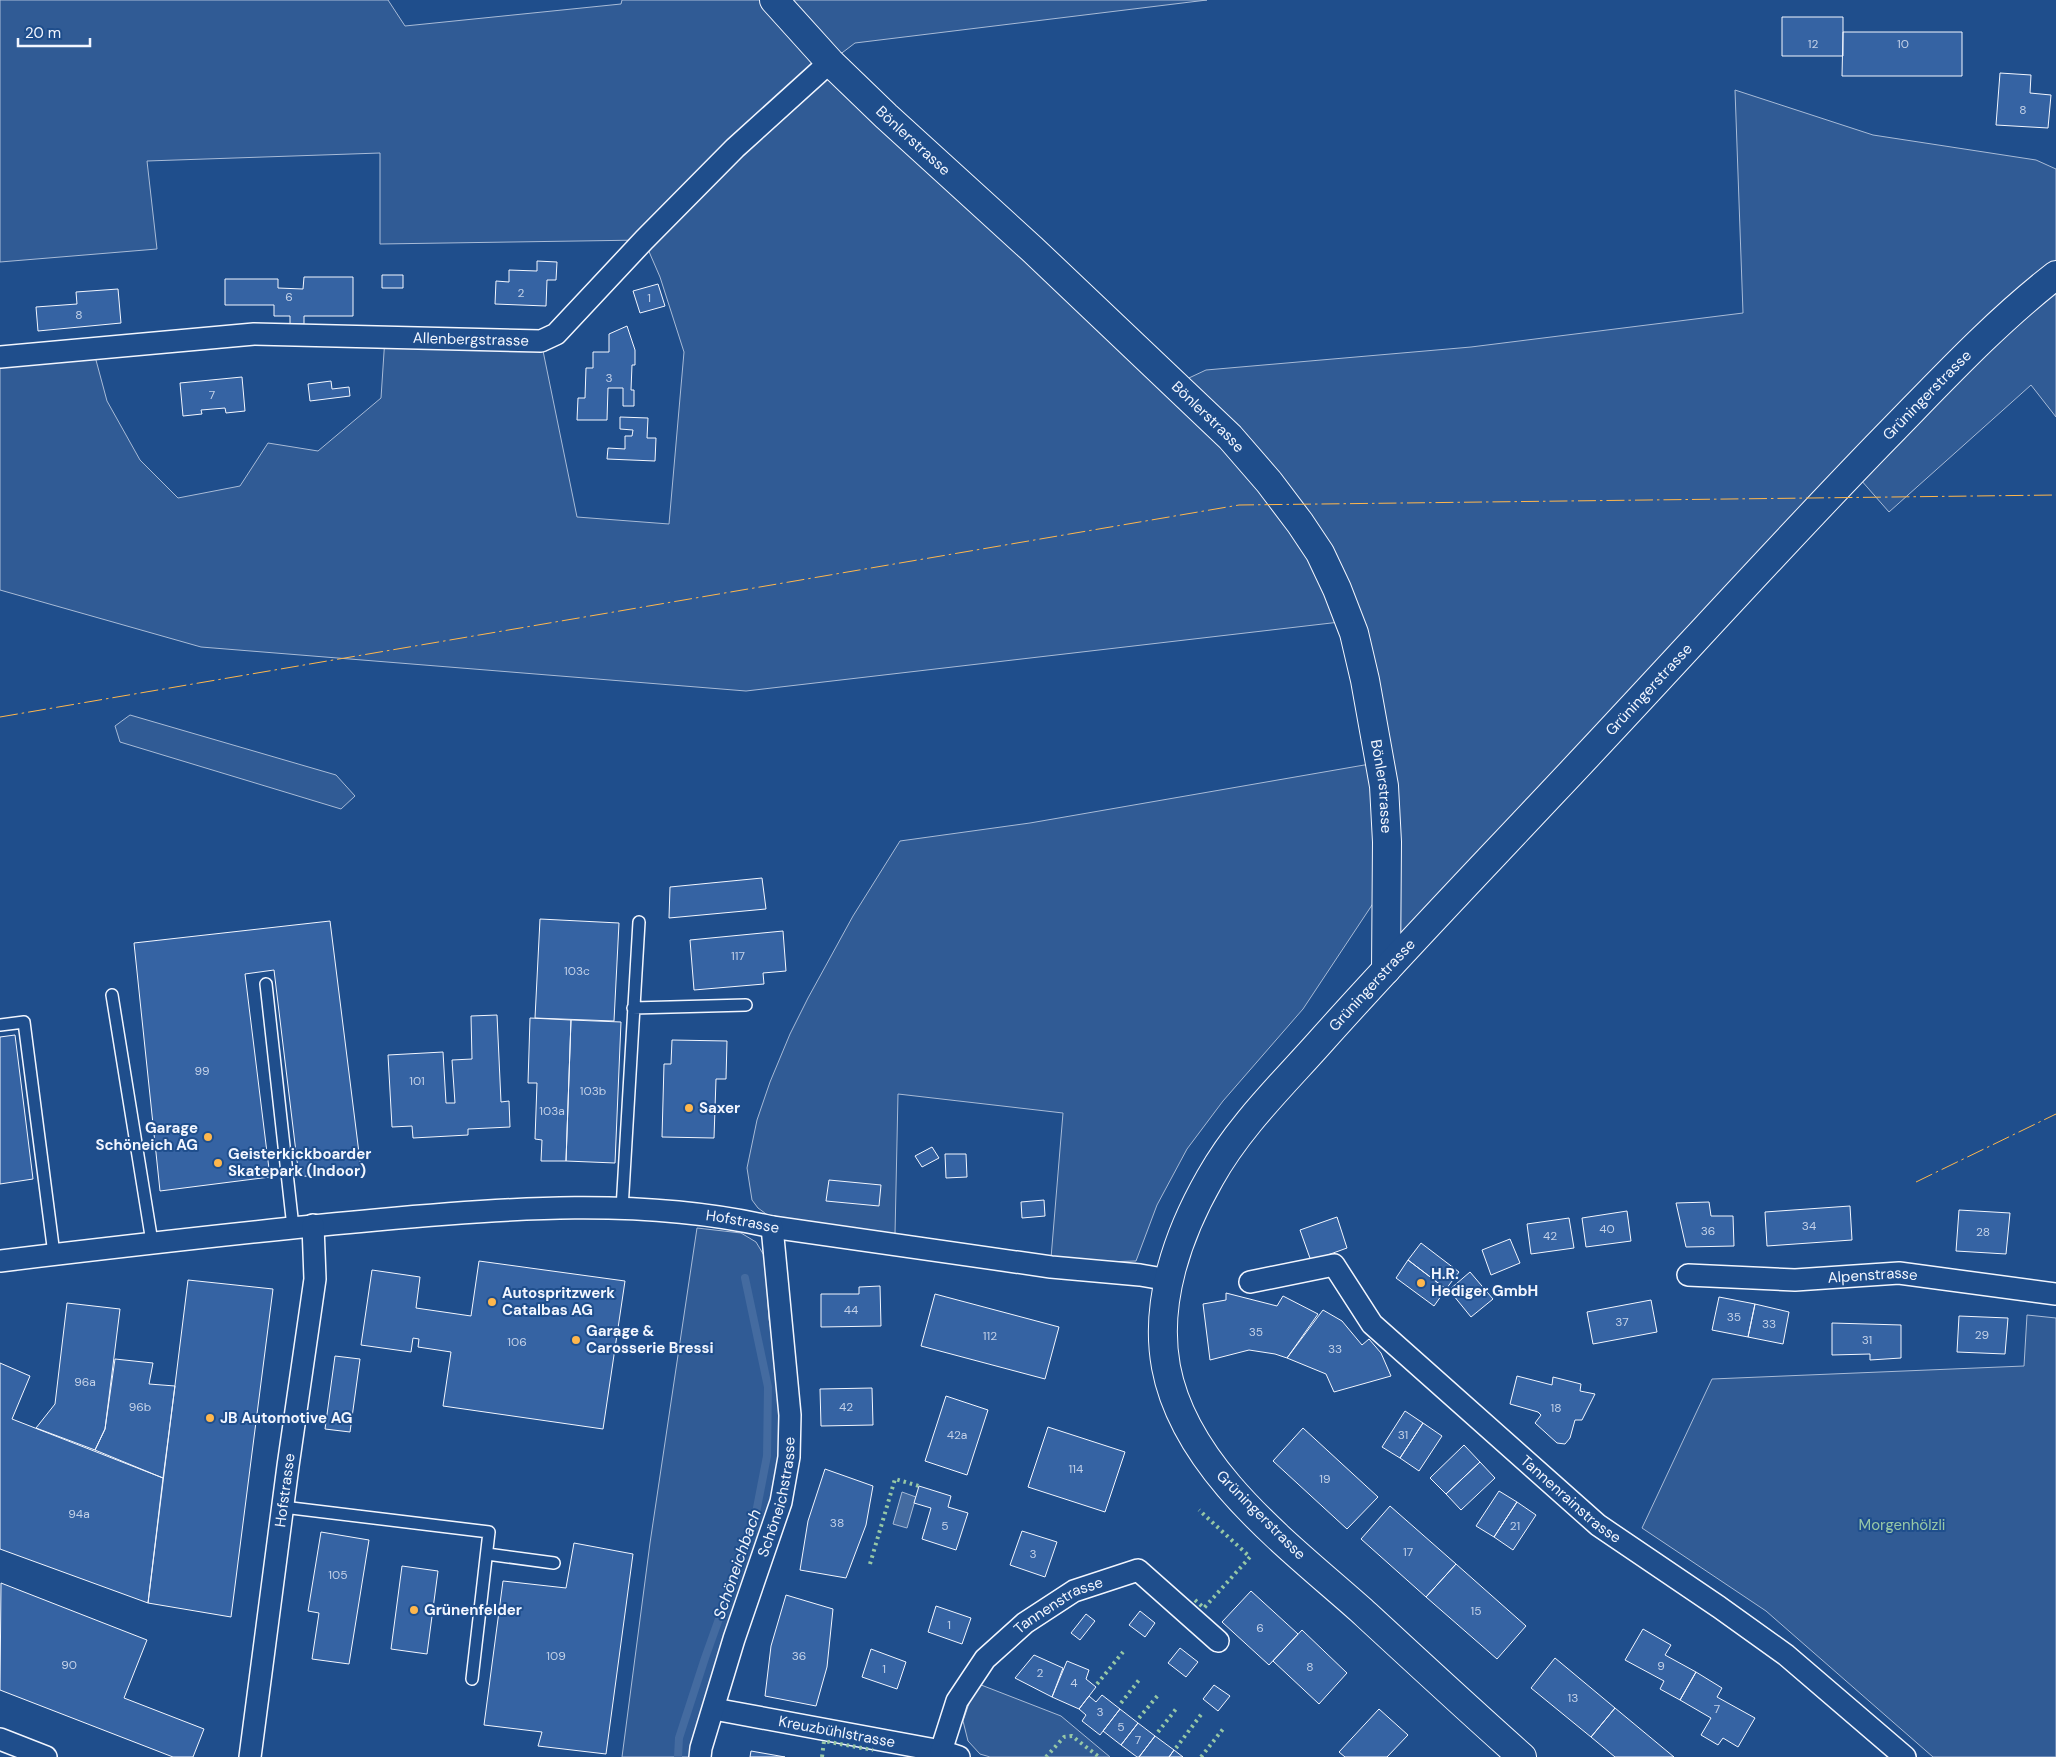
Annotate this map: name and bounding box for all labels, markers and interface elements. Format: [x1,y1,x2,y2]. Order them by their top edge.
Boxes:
scale bar [18,15,90,47]
text: 20 m [25,23,61,43]
house number: 12 [1808,36,1818,52]
house number: 10 [1897,36,1909,52]
street label: Bönlerstrasse [871,101,955,180]
house number: 8 [2019,102,2027,118]
house number: 2 [518,285,525,301]
house number: 6 [285,289,293,305]
house number: 1 [647,290,651,306]
house number: 8 [75,307,83,323]
street label: Allenbergstrasse [413,328,529,351]
street label: Grüningerstrasse [1878,346,1976,445]
house number: 3 [605,370,613,386]
street label: Bönlerstrasse [1167,377,1249,457]
house number: 7 [209,387,215,403]
street label: Grüningerstrasse [1601,639,1697,740]
street label: Bönlerstrasse [1366,738,1397,834]
street label: Grüningerstrasse [1324,934,1420,1036]
house number: 117 [731,948,745,964]
house number: 103c [564,963,590,979]
house number: 99 [194,1063,210,1079]
house number: 101 [409,1073,425,1089]
house number: 103b [580,1083,606,1099]
place label: Saxer [699,1098,740,1118]
marker: Saxer [683,1102,695,1114]
house number: 103a [539,1103,565,1119]
place label: Garage Schöneich AG [95,1118,198,1155]
marker: Garage Schöneich AG [202,1131,214,1143]
place label: Geisterkickboarder Skatepark (Indoor) [228,1144,371,1181]
marker: Geisterkickboarder Skatepark (Indoor) [212,1157,224,1169]
street label: Hofstrasse [704,1205,780,1238]
house number: 34 [1802,1218,1816,1234]
house number: 40 [1599,1221,1615,1237]
house number: 36 [1701,1223,1715,1239]
house number: 28 [1976,1224,1990,1240]
house number: 42 [1543,1228,1557,1244]
street label: Alpenstrasse [1827,1263,1919,1288]
place label: H.R. Hediger GmbH [1431,1264,1538,1301]
marker: H.R. Hediger GmbH [1415,1277,1427,1289]
place label: Autospritzwerk Catalbas AG [502,1283,615,1320]
marker: Autospritzwerk Catalbas AG [486,1296,498,1308]
house number: 44 [844,1302,858,1318]
house number: 35 [1727,1309,1741,1325]
house number: 37 [1615,1314,1629,1330]
house number: 33 [1762,1316,1776,1332]
place label: Garage & Carosserie Bressi [586,1321,714,1358]
house number: 35 [1249,1324,1263,1340]
house number: 29 [1975,1327,1989,1343]
house number: 112 [983,1328,997,1344]
house number: 31 [1862,1332,1872,1348]
house number: 106 [507,1334,527,1350]
marker: Garage & Carosserie Bressi [570,1334,582,1346]
house number: 33 [1328,1341,1342,1357]
house number: 96a [74,1374,96,1390]
house number: 96b [129,1399,151,1415]
house number: 42 [839,1399,853,1415]
house number: 18 [1550,1400,1562,1416]
place label: JB Automotive AG [220,1408,352,1428]
marker: JB Automotive AG [204,1412,216,1424]
house number: 42a [947,1427,967,1443]
house number: 31 [1398,1427,1408,1443]
street label: Schöneichstrasse [753,1437,799,1560]
street label: Tannenrainstrasse [1516,1451,1625,1548]
street label: Hofstrasse [270,1452,300,1528]
house number: 114 [1069,1461,1083,1477]
street label: Grüningerstrasse [1212,1466,1310,1564]
house number: 19 [1319,1471,1331,1487]
house number: 94a [68,1506,90,1522]
water label: Schöneichbach [708,1506,766,1622]
house number: 38 [830,1515,844,1531]
park label: Morgenhölzli [1859,1515,1945,1535]
house number: 5 [941,1518,949,1534]
house number: 21 [1510,1518,1520,1534]
house number: 17 [1403,1544,1413,1560]
house number: 3 [1029,1546,1037,1562]
house number: 105 [328,1567,348,1583]
street label: Tannenstrasse [1009,1572,1105,1638]
place label: Grünenfelder [424,1600,522,1620]
house number: 15 [1470,1603,1482,1619]
marker: Grünenfelder [408,1604,420,1616]
house number: 1 [947,1617,951,1633]
house number: 6 [1256,1620,1264,1636]
house number: 109 [546,1648,566,1664]
house number: 36 [792,1648,806,1664]
house number: 90 [61,1657,77,1673]
house number: 9 [1657,1658,1665,1674]
house number: 8 [1306,1659,1314,1675]
house number: 1 [882,1661,886,1677]
house number: 2 [1037,1665,1044,1681]
house number: 4 [1070,1675,1078,1691]
house number: 13 [1568,1690,1578,1706]
house number: 7 [1714,1701,1720,1717]
house number: 3 [1096,1704,1104,1720]
street label: Kreuzbühlstrasse [777,1711,897,1752]
house number: 5 [1117,1719,1125,1735]
house number: 7 [1135,1732,1141,1748]

